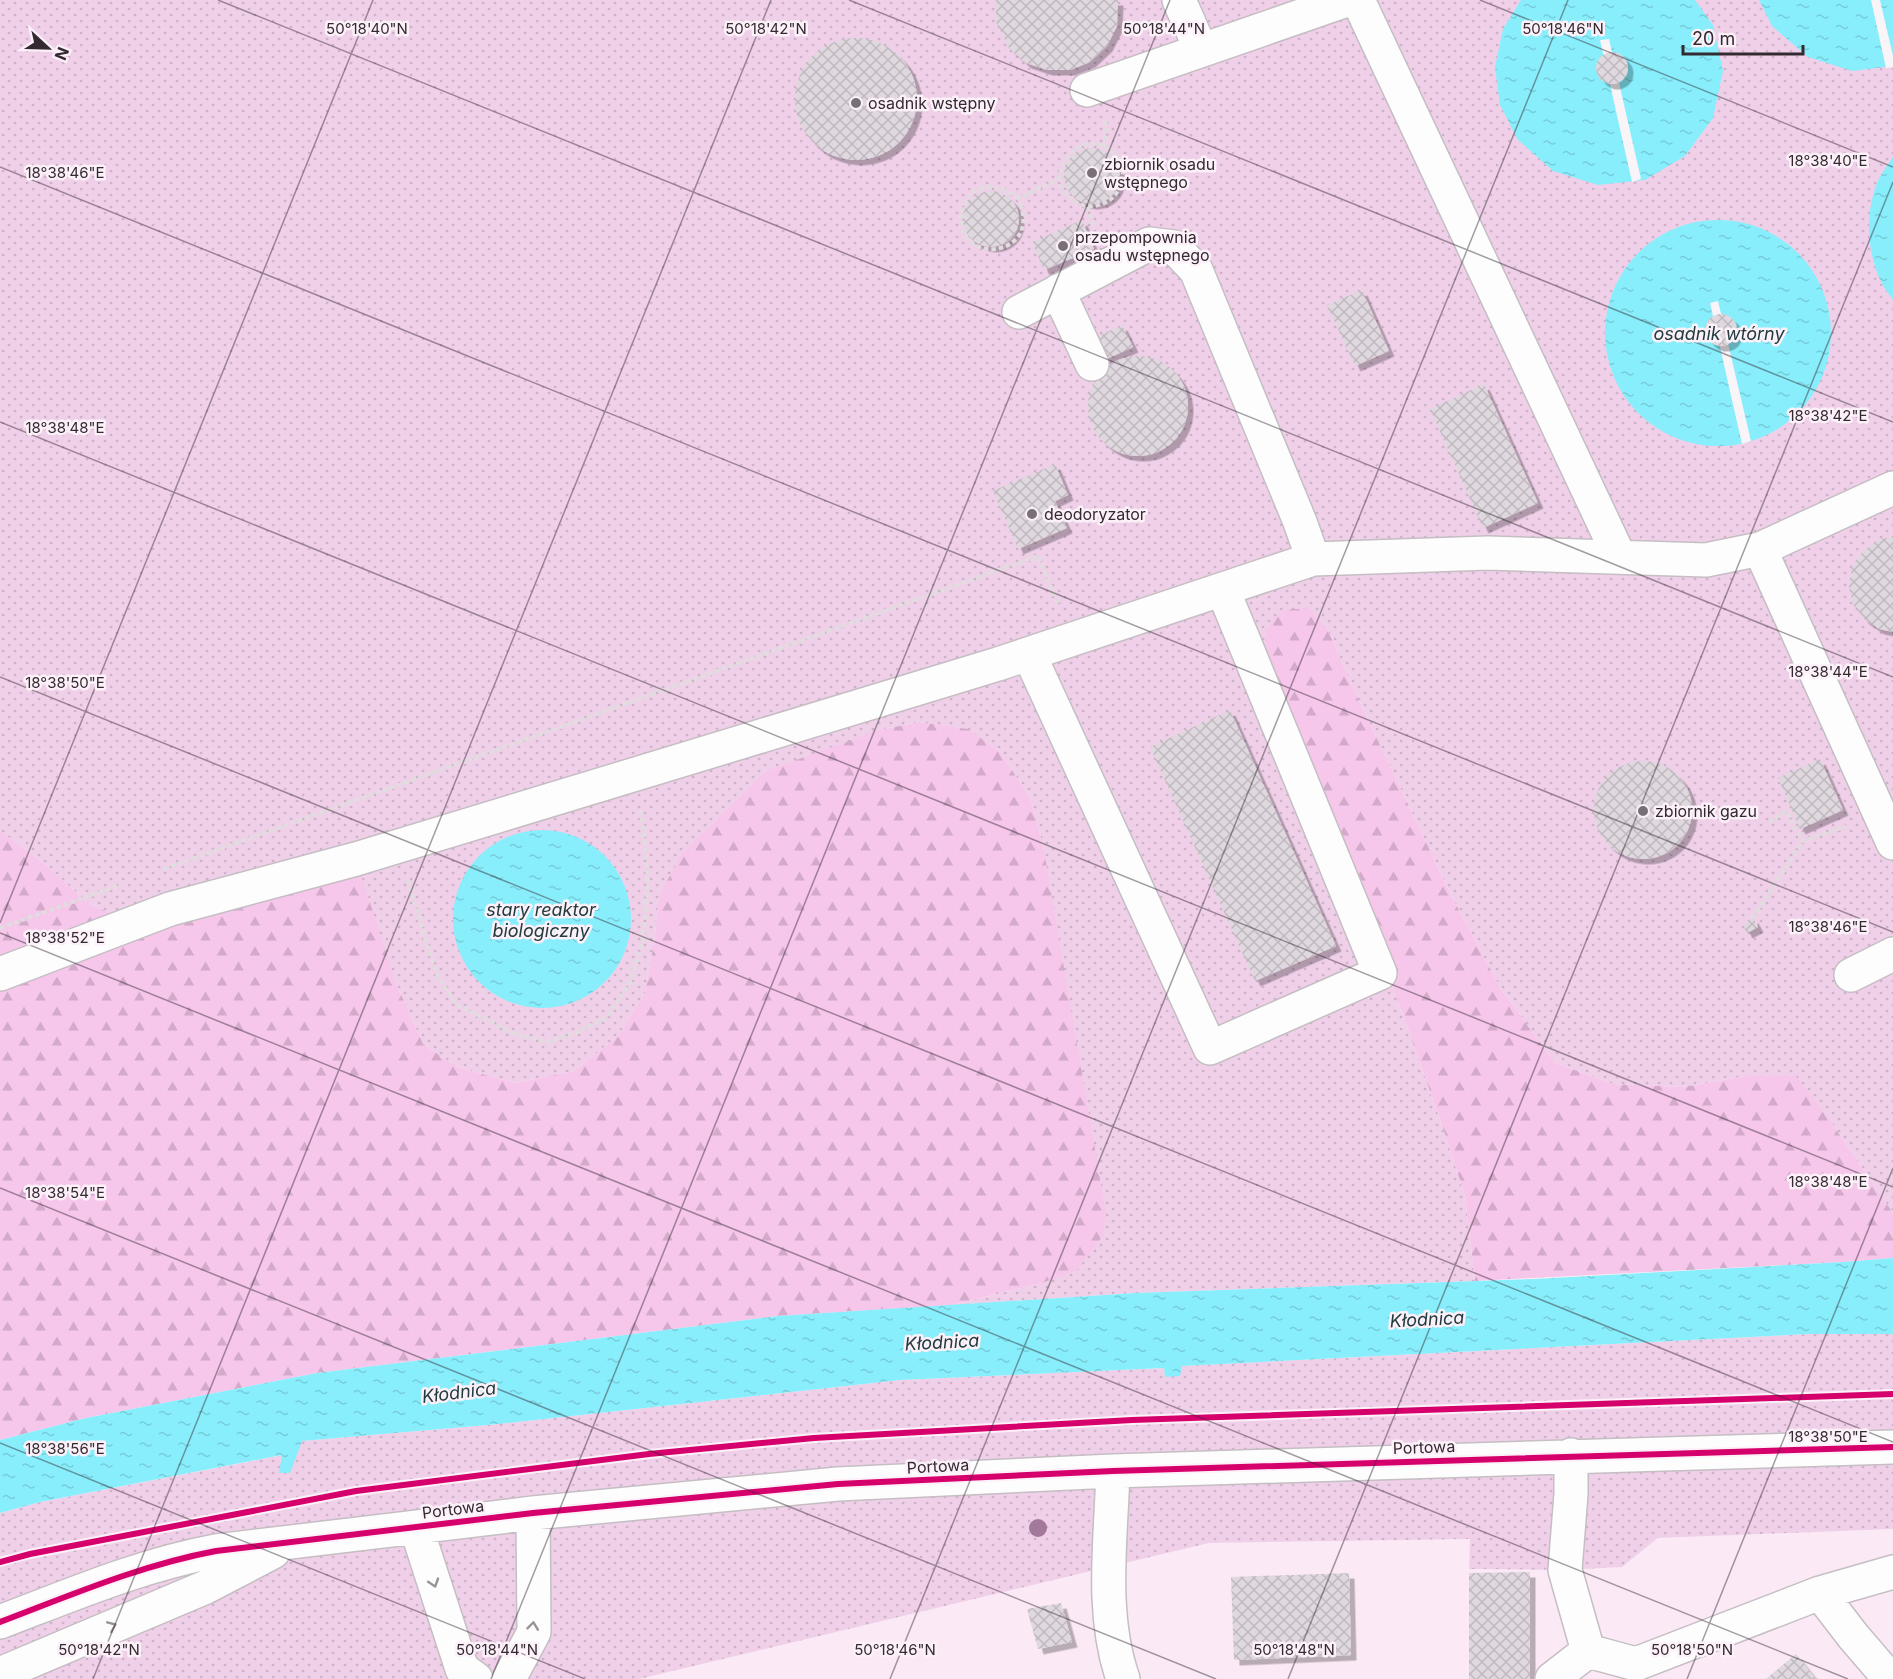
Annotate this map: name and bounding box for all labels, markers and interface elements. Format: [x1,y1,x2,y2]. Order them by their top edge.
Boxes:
north arrow [18,18,78,78]
scale bar [1683,18,1803,56]
text: 50°18'40"N [326,19,408,38]
text: 50°18'42"N [725,19,807,38]
text: 50°18'44"N [1123,19,1205,38]
text: 50°18'46"N [1522,19,1604,38]
text: 20 m [1692,28,1735,49]
text: N [50,44,73,63]
place label: osadnik wstępny [868,93,995,113]
marker: osadnik wstępny [849,96,863,110]
text: 18°38'40"E [1788,151,1868,170]
place label: zbiornik osadu wstępnego [1104,154,1215,192]
text: 18°38'46"E [25,163,105,182]
marker: zbiornik osadu wstępnego [1085,166,1099,180]
place label: przepompownia osadu wstępnego [1075,227,1210,265]
marker: przepompownia osadu wstępnego [1056,239,1070,253]
water label: osadnik wtórny [1653,323,1785,344]
text: 18°38'42"E [1789,406,1867,425]
text: 18°38'48"E [25,418,105,437]
place label: deodoryzator [1044,504,1146,524]
marker: deodoryzator [1025,507,1039,521]
text: 18°38'44"E [1788,662,1868,681]
text: 18°38'50"E [25,673,105,692]
place label: zbiornik gazu [1655,801,1757,821]
marker: zbiornik gazu [1636,804,1650,818]
water label: stary reaktor biologiczny [486,899,597,941]
text: 18°38'46"E [1788,917,1868,936]
text: 18°38'52"E [25,928,105,947]
text: 18°38'48"E [1788,1172,1868,1191]
text: 18°38'54"E [25,1183,105,1202]
water label: Kłodnica [1389,1307,1465,1331]
water label: Kłodnica [904,1330,980,1354]
water label: Kłodnica [421,1377,497,1407]
text: 18°38'50"E [1788,1427,1868,1446]
street label: Portowa [1392,1436,1456,1458]
text: 18°38'56"E [25,1439,105,1458]
street label: Portowa [906,1454,970,1478]
street label: Portowa [421,1495,485,1523]
one-way arrow [427,1577,439,1588]
one-way arrow [105,1622,116,1634]
one-way arrow [526,1622,539,1631]
text: 50°18'42"N [58,1640,140,1659]
text: 50°18'44"N [456,1640,538,1659]
text: 50°18'46"N [854,1640,936,1659]
text: 50°18'48"N [1253,1640,1335,1659]
text: 50°18'50"N [1651,1640,1733,1659]

